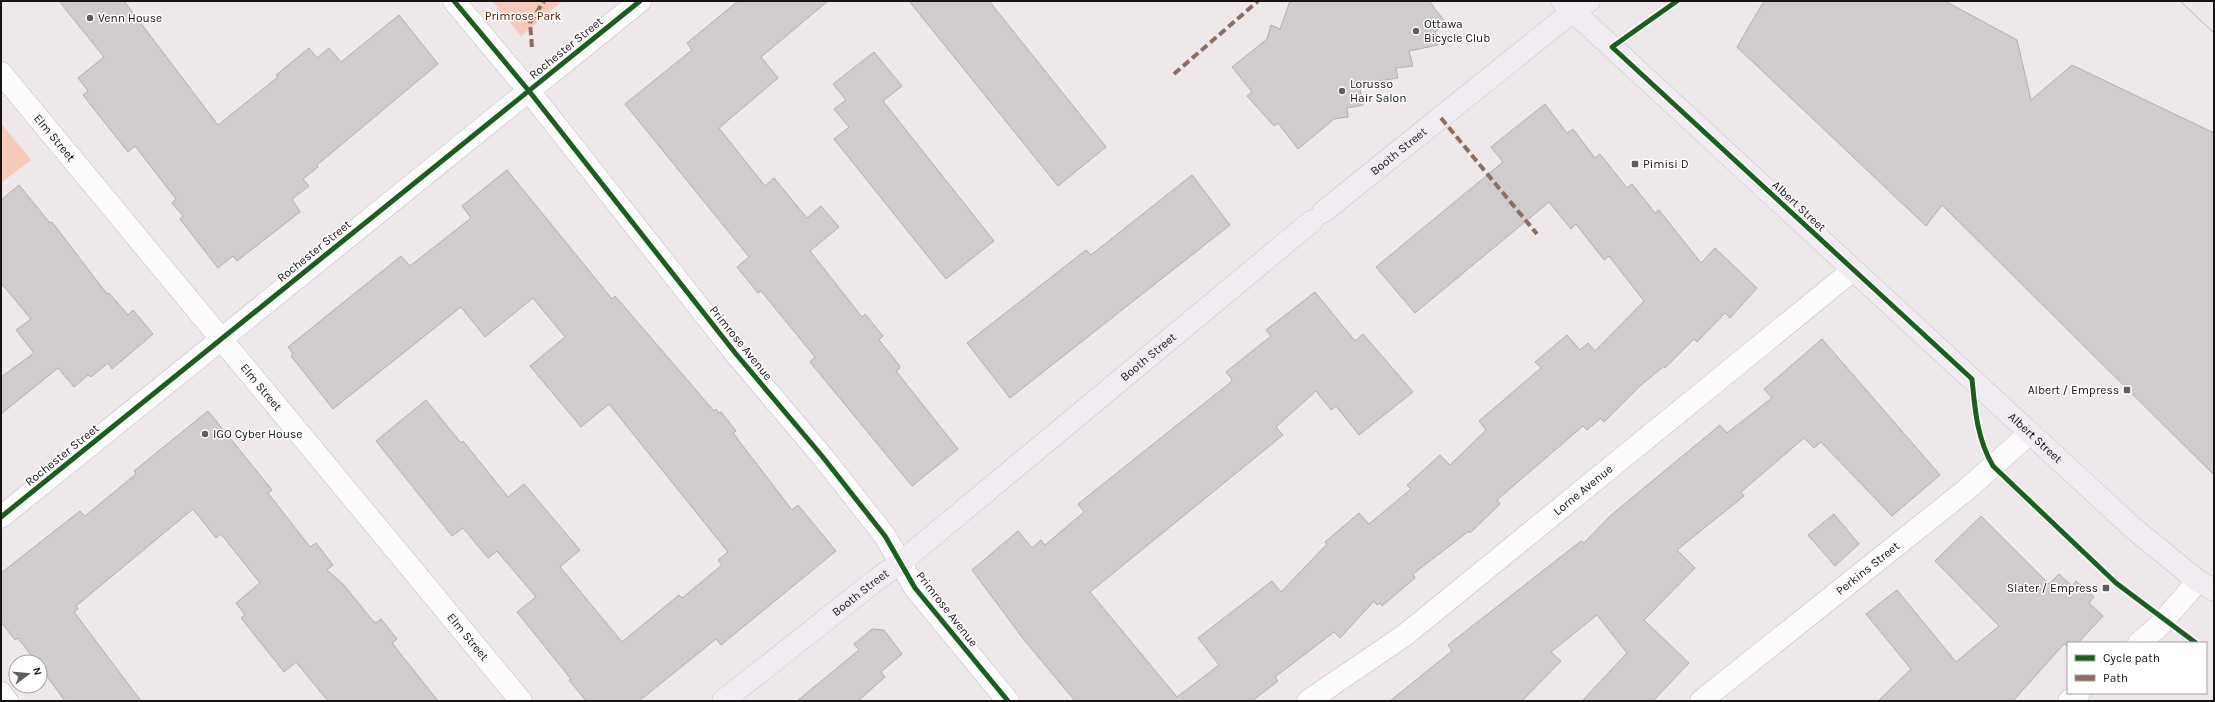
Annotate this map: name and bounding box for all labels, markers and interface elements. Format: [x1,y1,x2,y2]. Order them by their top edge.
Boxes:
park label: Primrose Park [485,9,561,23]
place label: Venn House [98,11,162,25]
marker: Venn House [85,13,95,23]
street label: Rochester Street [526,14,606,82]
place label: Ottawa Bicycle Club [1424,17,1490,45]
marker: Ottawa Bicycle Club [1411,26,1421,36]
place label: Lorusso Hair Salon [1350,77,1406,105]
marker: Lorusso Hair Salon [1337,86,1347,96]
street label: Elm Street [31,111,79,165]
street label: Booth Street [1368,124,1430,178]
place label: Pimisi D [1643,157,1689,171]
marker: Pimisi D [1630,159,1640,169]
street label: Albert Street [1769,178,1829,235]
street label: Rochester Street [274,217,354,285]
street label: Primrose Avenue [707,303,775,383]
street label: Booth Street [1117,330,1179,384]
street label: Elm Street [238,361,285,414]
place label: Albert / Empress [2028,383,2119,397]
marker: Albert / Empress [2122,385,2132,395]
street label: Albert Street [2005,409,2065,466]
street label: Rochester Street [22,421,102,489]
place label: IGO Cyber House [213,427,302,441]
marker: IGO Cyber House [200,429,210,439]
street label: Lorne Avenue [1551,462,1616,518]
street label: Perkins Street [1833,539,1902,598]
street label: Booth Street [829,566,892,619]
street label: Primrose Avenue [913,569,981,649]
place label: Slater / Empress [2007,581,2098,595]
marker: Slater / Empress [2101,583,2111,593]
street label: Elm Street [444,610,492,664]
legend [2067,642,2207,694]
text: Cycle path [2103,651,2160,665]
north arrow [8,654,48,694]
text: N [30,666,44,677]
text: Path [2103,671,2128,685]

